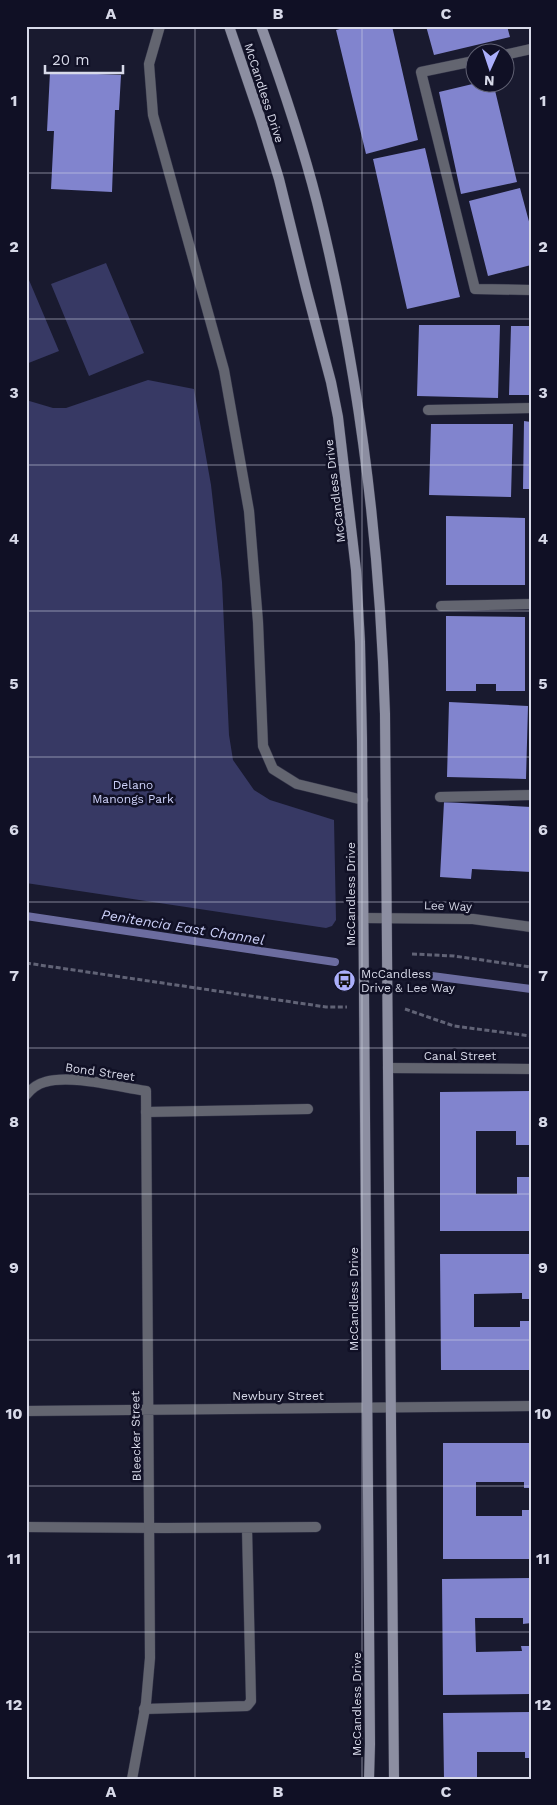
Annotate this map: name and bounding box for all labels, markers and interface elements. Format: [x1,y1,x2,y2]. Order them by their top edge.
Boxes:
text: A [106,4,117,23]
text: B [273,4,284,23]
text: C [441,4,452,23]
street label: McCandless Drive [241,41,287,145]
scale bar [45,42,122,74]
north arrow [464,42,514,92]
text: 20 m [52,51,90,69]
text: N [484,73,495,89]
text: 1 [11,91,17,110]
text: 1 [540,91,546,110]
text: 2 [9,237,19,256]
text: 2 [538,237,548,256]
text: 3 [9,383,19,402]
text: 3 [538,383,548,402]
street label: McCandless Drive [322,438,348,543]
text: 4 [9,529,19,548]
text: 4 [538,529,548,548]
text: 5 [9,674,19,693]
text: 5 [538,674,548,693]
park label: Delano Manongs Park [92,778,174,806]
text: 6 [9,820,19,839]
text: 6 [538,820,548,839]
street label: McCandless Drive [344,842,358,946]
street label: Lee Way [424,898,473,914]
water label: Penitencia East Channel [100,906,266,948]
text: 7 [9,966,19,985]
text: 7 [538,966,548,985]
place label: McCandless Drive & Lee Way [361,967,456,995]
bus stop icon: McCandless Drive & Lee Way [333,969,357,993]
street label: Canal Street [424,1049,496,1063]
street label: Bond Street [64,1060,136,1084]
text: 8 [9,1112,19,1131]
text: 8 [538,1112,548,1131]
street label: McCandless Drive [347,1247,361,1351]
text: 9 [9,1258,19,1277]
text: 9 [538,1258,548,1277]
street label: Newbury Street [232,1389,324,1403]
street label: Bleecker Street [128,1391,144,1481]
text: 10 [5,1404,23,1423]
text: 10 [534,1404,552,1423]
text: 11 [7,1549,21,1568]
text: 11 [536,1549,550,1568]
street label: McCandless Drive [350,1652,364,1756]
text: 12 [6,1695,22,1714]
text: 12 [535,1695,551,1714]
text: A [106,1782,117,1801]
text: B [273,1782,284,1801]
text: C [441,1782,452,1801]

